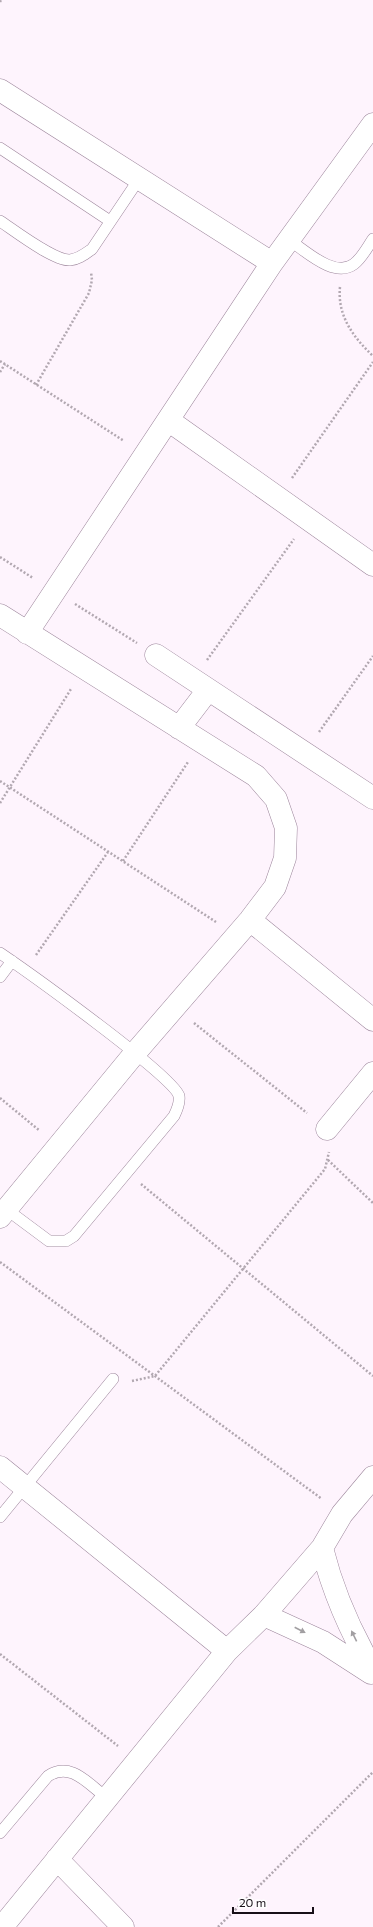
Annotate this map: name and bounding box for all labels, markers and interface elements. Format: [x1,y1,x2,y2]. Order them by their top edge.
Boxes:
one-way arrow [294,1627,306,1633]
one-way arrow [351,1630,357,1641]
scale bar [233,1889,313,1915]
text: 20 m [239,1895,266,1909]

